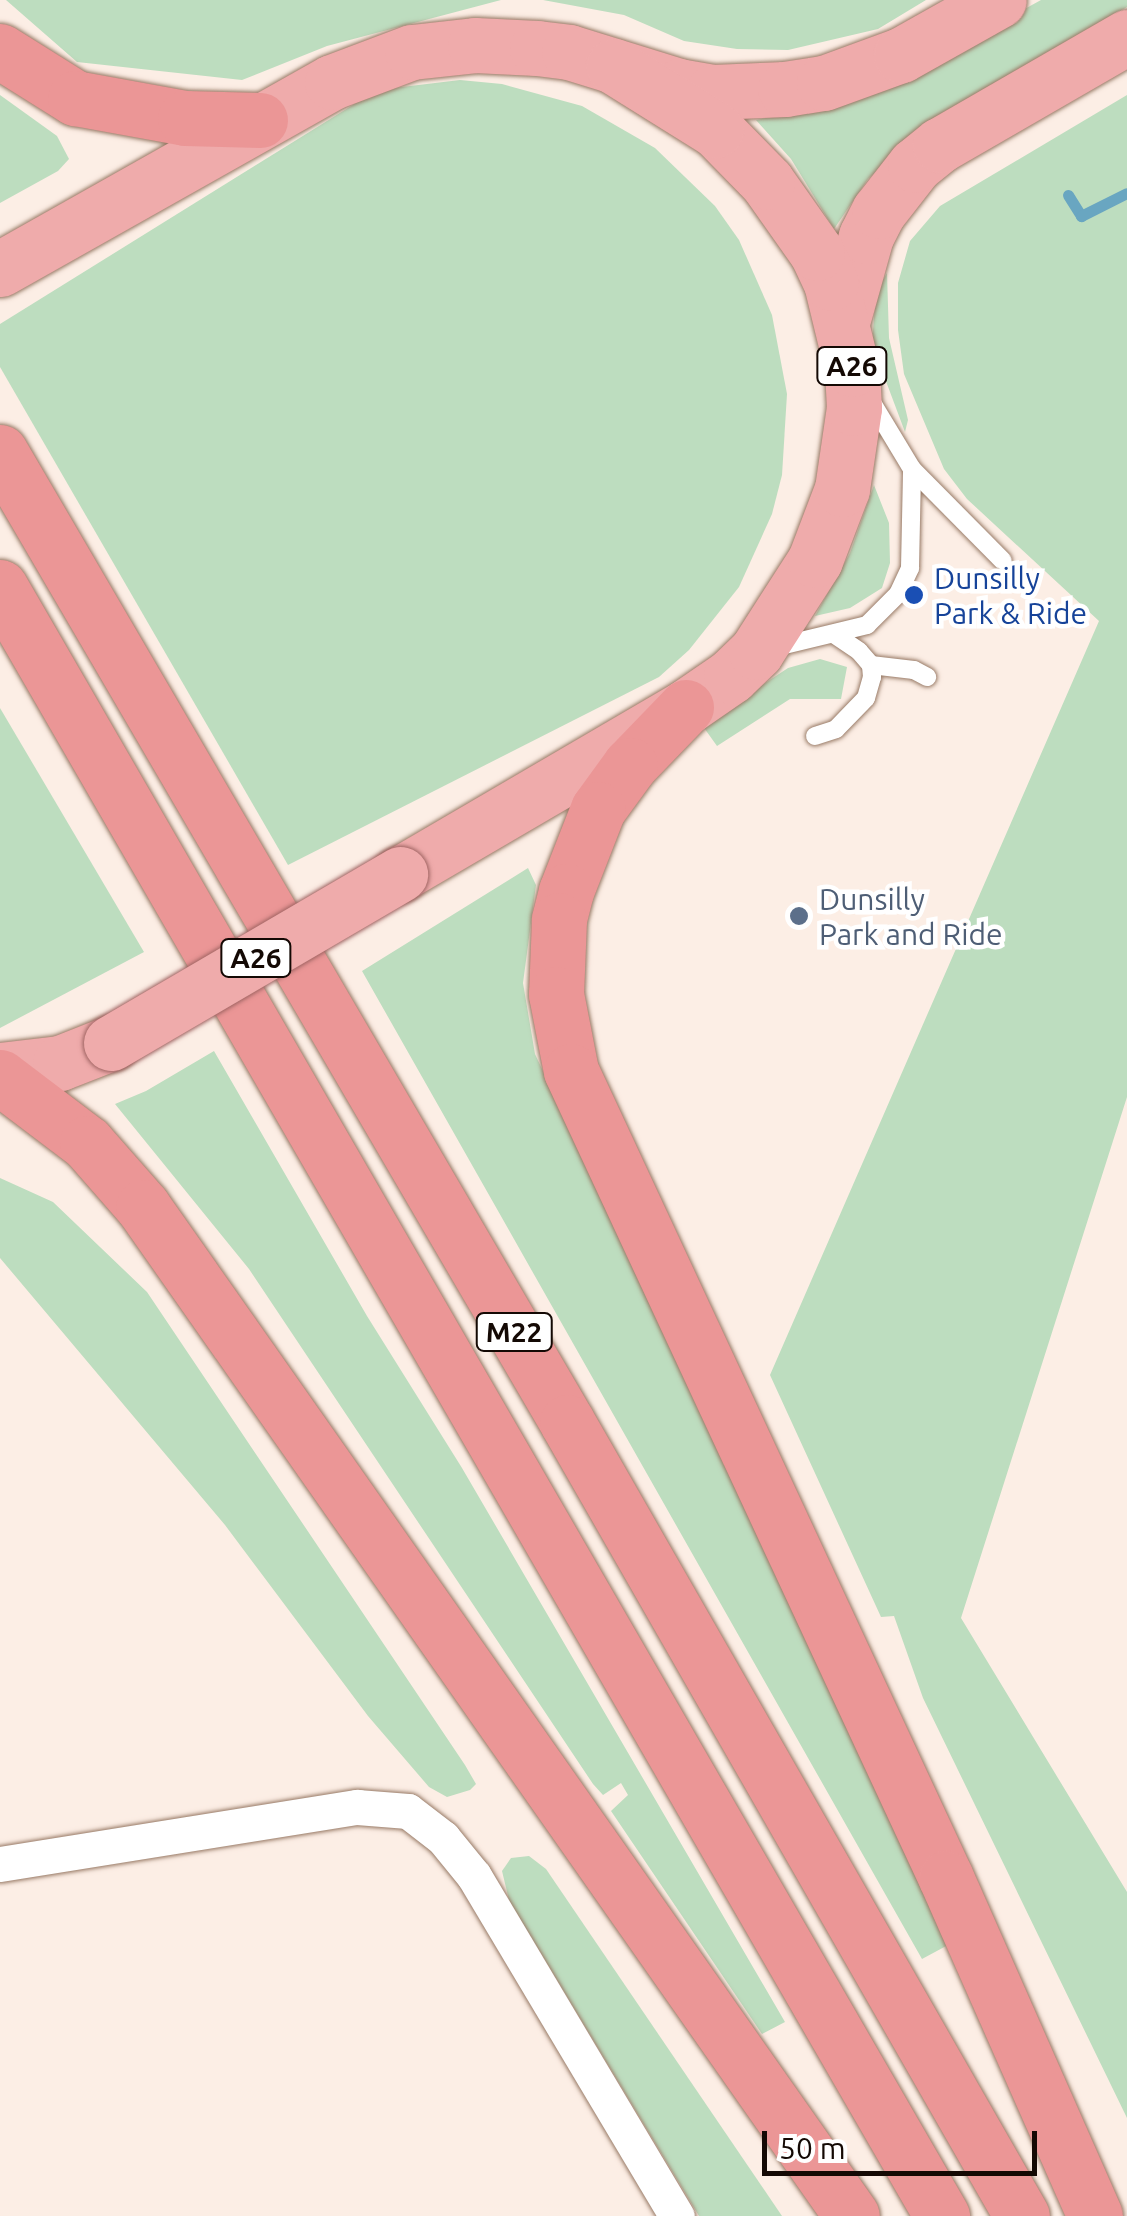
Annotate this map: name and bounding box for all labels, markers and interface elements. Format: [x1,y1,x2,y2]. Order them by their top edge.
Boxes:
road number: A26 [814,343,890,389]
place label: Dunsilly Park & Ride [934,560,1087,630]
marker: Dunsilly Park & Ride [903,584,925,606]
place label: Dunsilly Park and Ride [819,881,1003,952]
marker: Dunsilly Park and Ride [788,905,810,927]
road number: A26 [218,935,294,981]
road number: M22 [474,1309,554,1355]
scale bar [767,2111,1042,2173]
text: 50 m [779,2131,846,2165]

